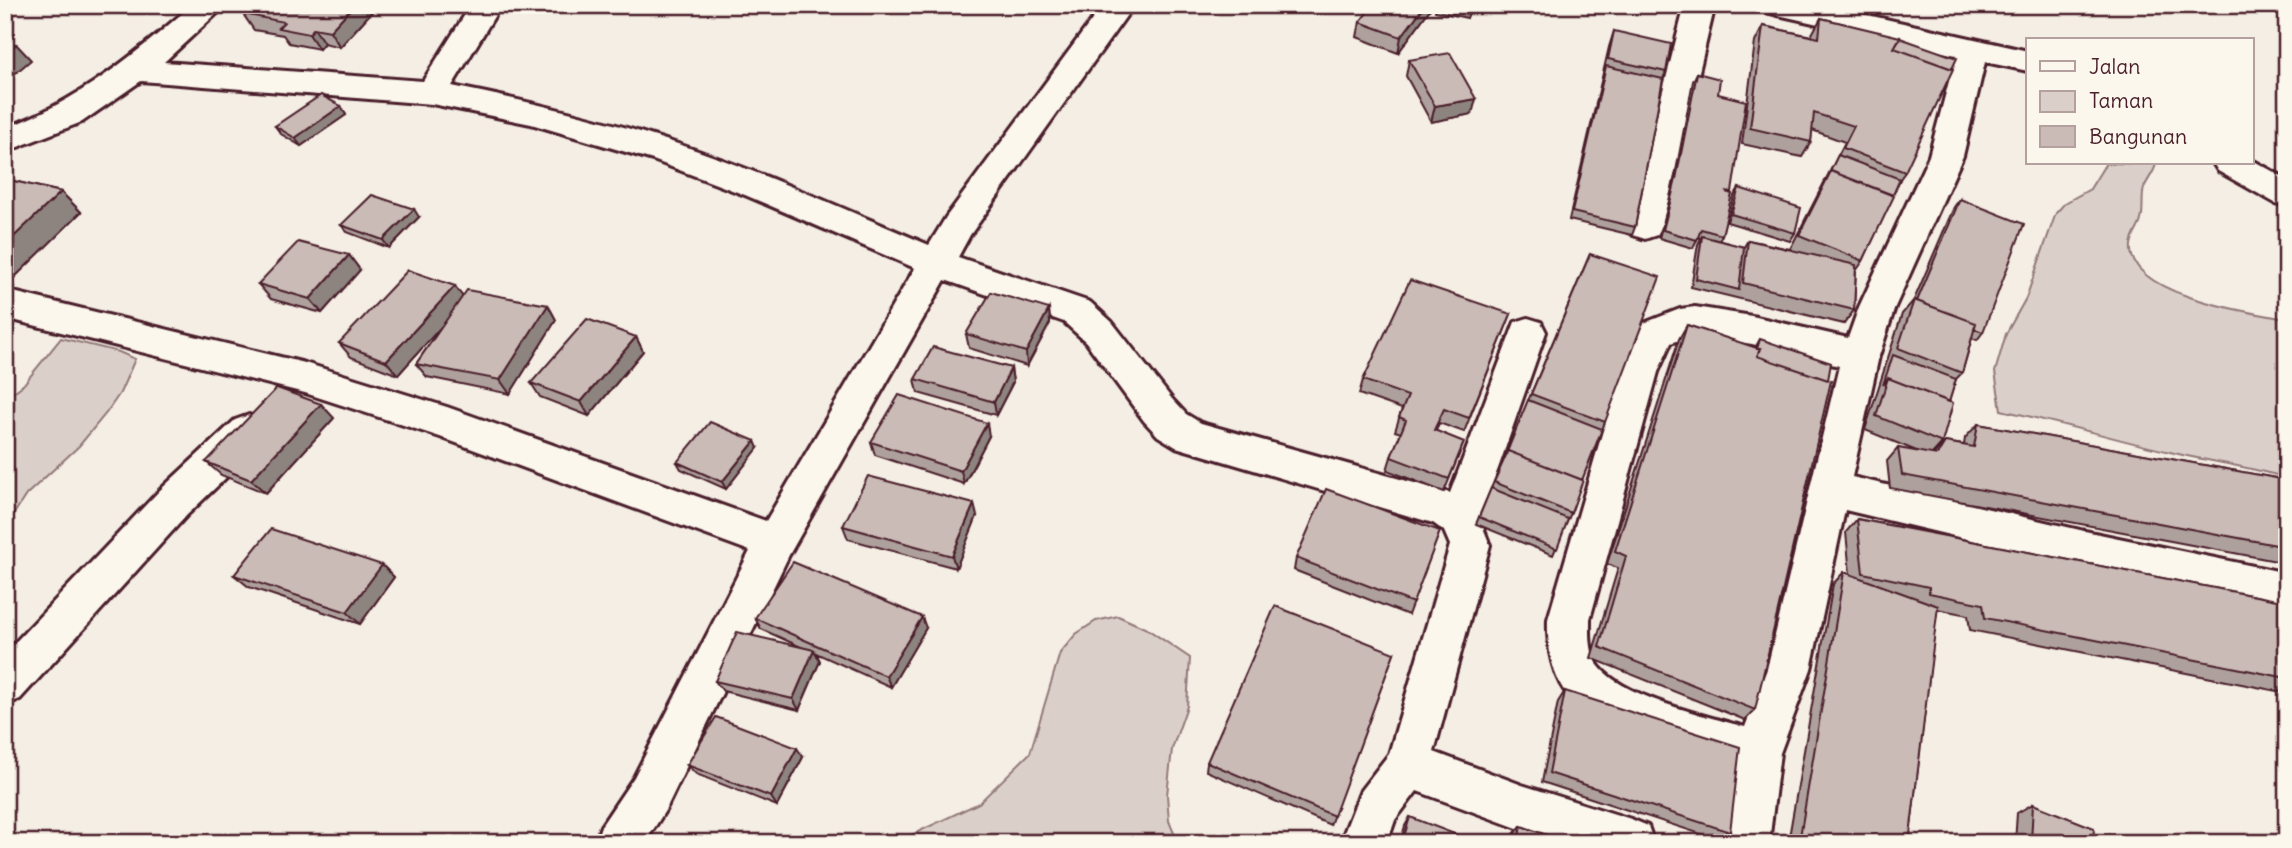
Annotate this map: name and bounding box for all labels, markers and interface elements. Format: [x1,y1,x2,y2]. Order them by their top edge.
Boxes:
legend [2026,38,2254,164]
text: Jalan [2089,53,2140,80]
text: Taman [2089,87,2153,114]
text: Bangunan [2089,123,2187,150]

